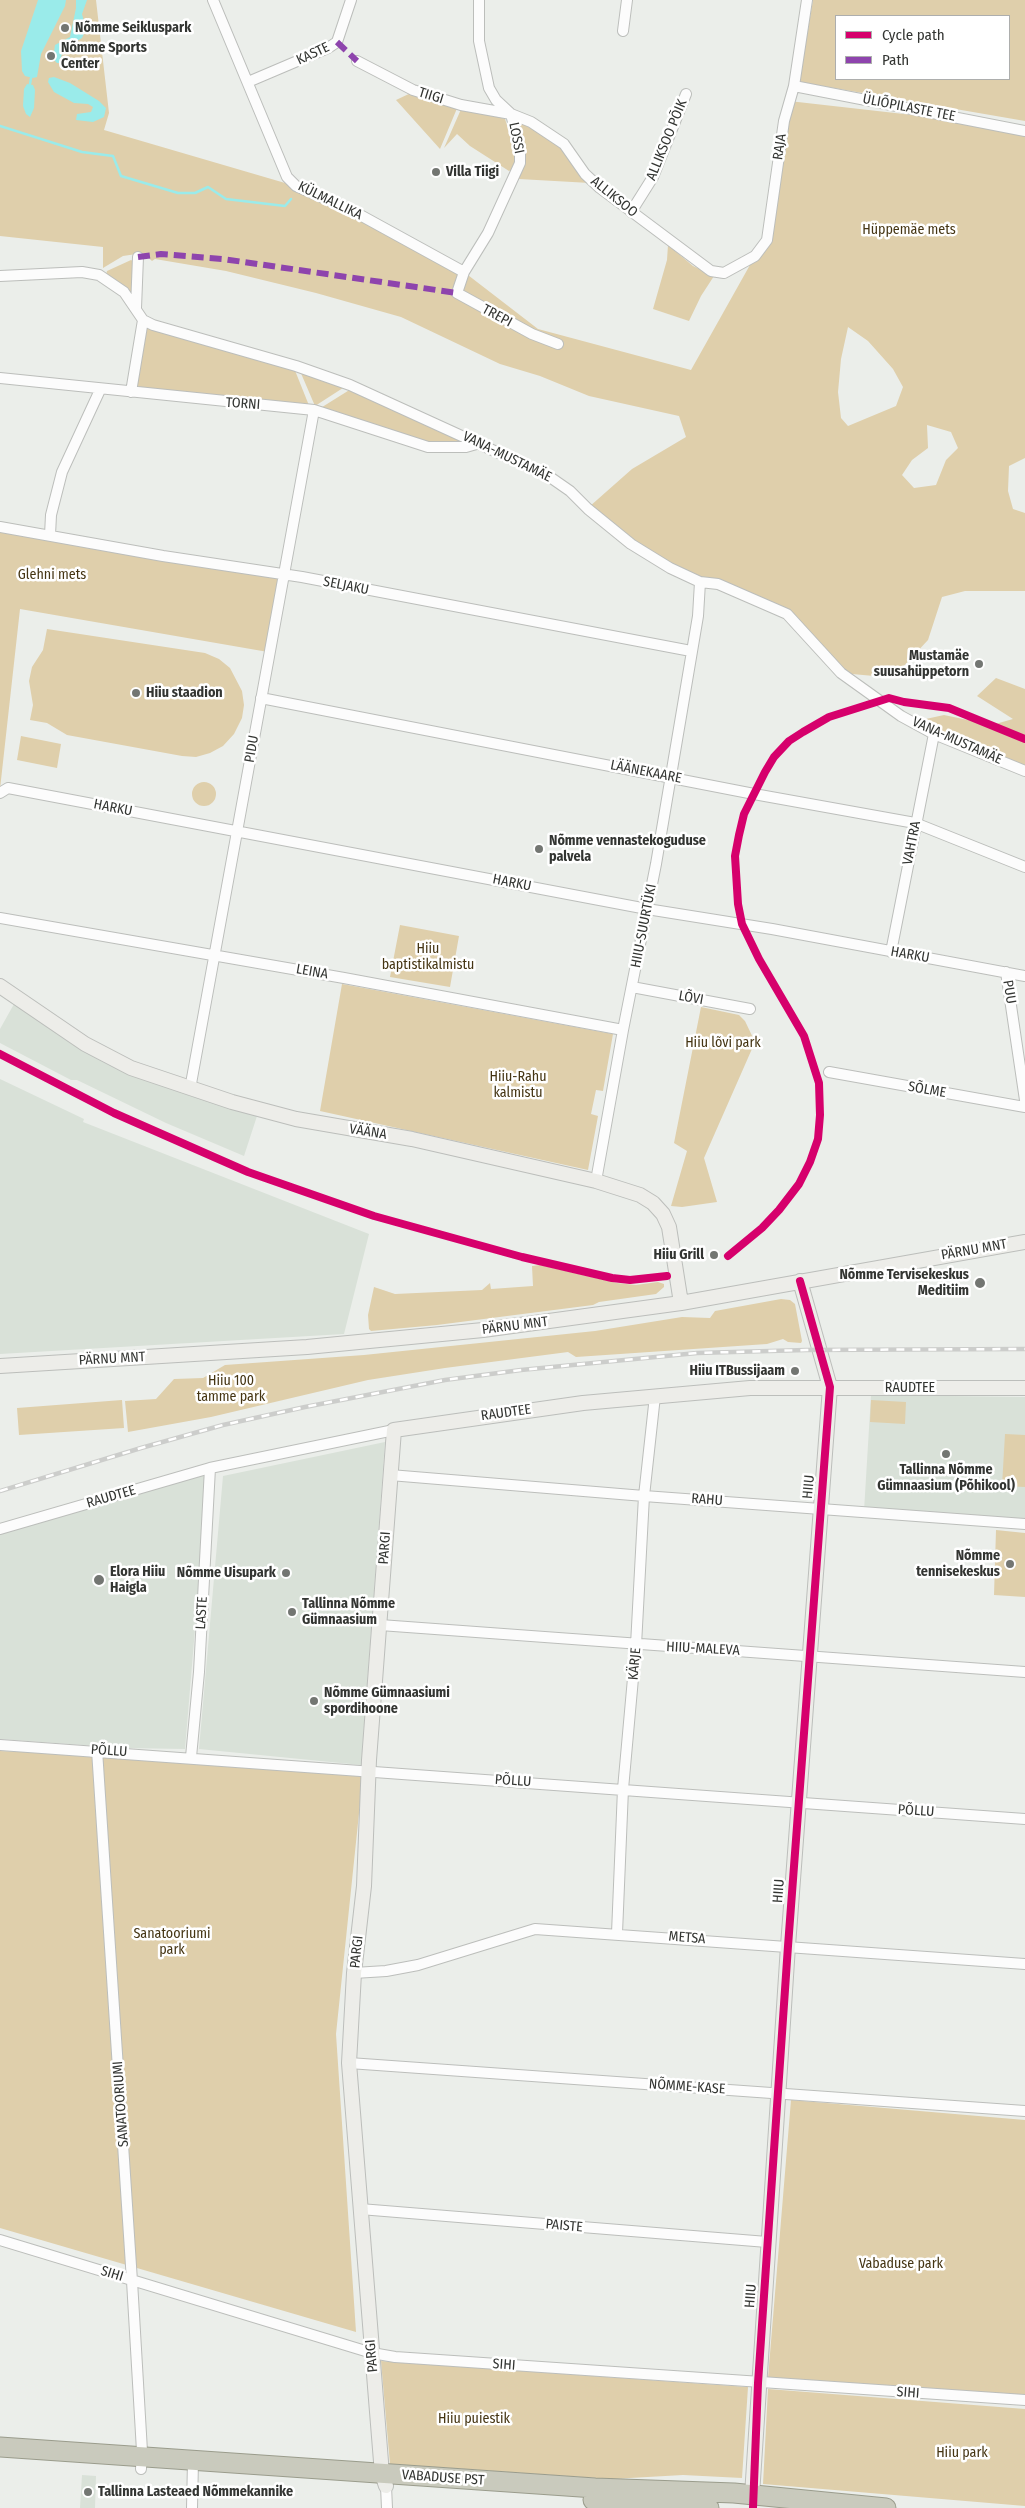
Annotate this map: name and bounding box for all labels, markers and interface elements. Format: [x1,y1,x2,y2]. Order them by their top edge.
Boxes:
legend [835,15,1010,80]
place label: Nõmme Seikluspark [75,20,191,36]
marker: Nõmme Seikluspark [59,22,71,34]
text: Cycle path [882,26,945,44]
street label: KASTE [294,39,332,69]
place label: Nõmme Sports Center [61,40,147,72]
marker: Nõmme Sports Center [45,50,57,62]
text: Path [882,51,909,69]
street label: TIIGI [416,84,446,108]
street label: ÜLIÕPILASTE TEE [861,91,957,125]
street label: ALLIKSOO PÕIK [643,97,691,183]
street label: LOSSI [505,121,527,155]
street label: RAJA [770,133,790,161]
place label: Villa Tiigi [446,164,499,180]
marker: Villa Tiigi [430,166,442,178]
street label: ALLIKSOO [587,173,641,221]
street label: KÜLMALLIKA [295,178,365,224]
park label: Hüppemäe mets [862,222,956,238]
street label: TREPI [479,301,515,331]
street label: TORNI [225,394,261,414]
street label: VANA-MUSTAMÄE [460,428,554,486]
park label: Glehni mets [18,567,86,583]
street label: SELJAKU [322,573,370,599]
place label: Mustamäe suusahüppetorn [874,648,969,680]
marker: Mustamäe suusahüppetorn [973,658,985,670]
place label: Hiiu staadion [146,685,223,701]
marker: Hiiu staadion [130,687,142,699]
street label: VANA-MUSTAMÄE [909,714,1005,768]
street label: PIDU [241,734,263,764]
street label: LÄÄNEKAARE [609,757,683,787]
street label: HARKU [92,796,134,820]
street label: VAHTRA [900,820,924,866]
place label: Nõmme vennastekoguduse palvela [549,833,706,866]
marker: Nõmme vennastekoguduse palvela [533,843,545,855]
street label: HARKU [491,871,533,895]
street label: HIIU-SUURTÜKI [628,883,660,969]
park label: Hiiu baptistikalmistu [382,941,474,974]
street label: HARKU [889,943,931,967]
street label: LEINA [295,961,329,983]
street label: PUU [999,979,1019,1005]
street label: LÕVI [677,988,705,1008]
park label: Hiiu lõvi park [685,1035,761,1051]
park label: Hiiu-Rahu kalmistu [489,1069,547,1102]
street label: SÕLME [907,1078,947,1102]
street label: VÄÄNA [348,1121,388,1143]
street label: PÄRNU MNT [940,1236,1008,1264]
place label: Hiiu Grill [653,1247,704,1263]
marker: Hiiu Grill [708,1249,720,1261]
place label: Nõmme Tervisekeskus Meditiim [839,1267,969,1300]
marker: Nõmme Tervisekeskus Meditiim [973,1276,987,1290]
street label: PÄRNU MNT [481,1314,549,1338]
street label: PÄRNU MNT [78,1349,146,1369]
place label: Hiiu ITBussijaam [689,1363,785,1379]
marker: Hiiu ITBussijaam [789,1365,801,1377]
park label: Hiiu 100 tamme park [197,1373,265,1405]
street label: RAUDTEE [885,1380,935,1396]
street label: RAUDTEE [480,1401,532,1425]
marker: Tallinna Nõmme Gümnaasium (Põhikool) [940,1448,952,1460]
place label: Tallinna Nõmme Gümnaasium (Põhikool) [877,1462,1015,1494]
street label: HIIU [800,1474,818,1500]
street label: RAUDTEE [84,1482,138,1512]
street label: RAHU [691,1491,723,1509]
street label: PARGI [375,1531,395,1565]
place label: Nõmme tennisekeskus [916,1548,1000,1580]
marker: Nõmme tennisekeskus [1004,1558,1016,1570]
place label: Elora Hiiu Haigla [110,1564,165,1596]
place label: Nõmme Uisupark [177,1565,276,1581]
marker: Nõmme Uisupark [280,1567,292,1579]
marker: Elora Hiiu Haigla [92,1573,106,1587]
street label: LASTE [193,1596,211,1630]
place label: Tallinna Nõmme Gümnaasium [302,1596,395,1628]
marker: Tallinna Nõmme Gümnaasium [286,1606,298,1618]
street label: HIIU-MALEVA [666,1639,740,1659]
street label: KÄRJE [625,1647,645,1681]
place label: Nõmme Gümnaasiumi spordihoone [324,1685,450,1718]
marker: Nõmme Gümnaasiumi spordihoone [308,1695,320,1707]
street label: PÕLLU [90,1741,128,1761]
street label: PÕLLU [494,1771,532,1791]
street label: PÕLLU [897,1801,935,1821]
street label: HIIU [770,1878,788,1904]
park label: Sanatooriumi park [133,1926,211,1958]
street label: METSA [668,1928,706,1948]
street label: PARGI [347,1935,367,1969]
street label: SANATOORIUMI [110,2060,132,2148]
street label: NÕMME-KASE [648,2076,726,2098]
street label: PAISTE [545,2216,583,2236]
park label: Vabaduse park [859,2256,943,2272]
street label: SIHI [99,2263,125,2285]
street label: HIIU [742,2283,760,2309]
street label: PARGI [362,2339,382,2373]
street label: SIHI [492,2356,516,2374]
street label: SIHI [896,2384,920,2402]
park label: Hiiu puiestik [438,2411,510,2427]
park label: Hiiu park [936,2445,988,2461]
street label: VABADUSE PST [401,2467,485,2489]
place label: Tallinna Lasteaed Nõmmekannike [98,2484,293,2500]
marker: Tallinna Lasteaed Nõmmekannike [82,2486,94,2498]

